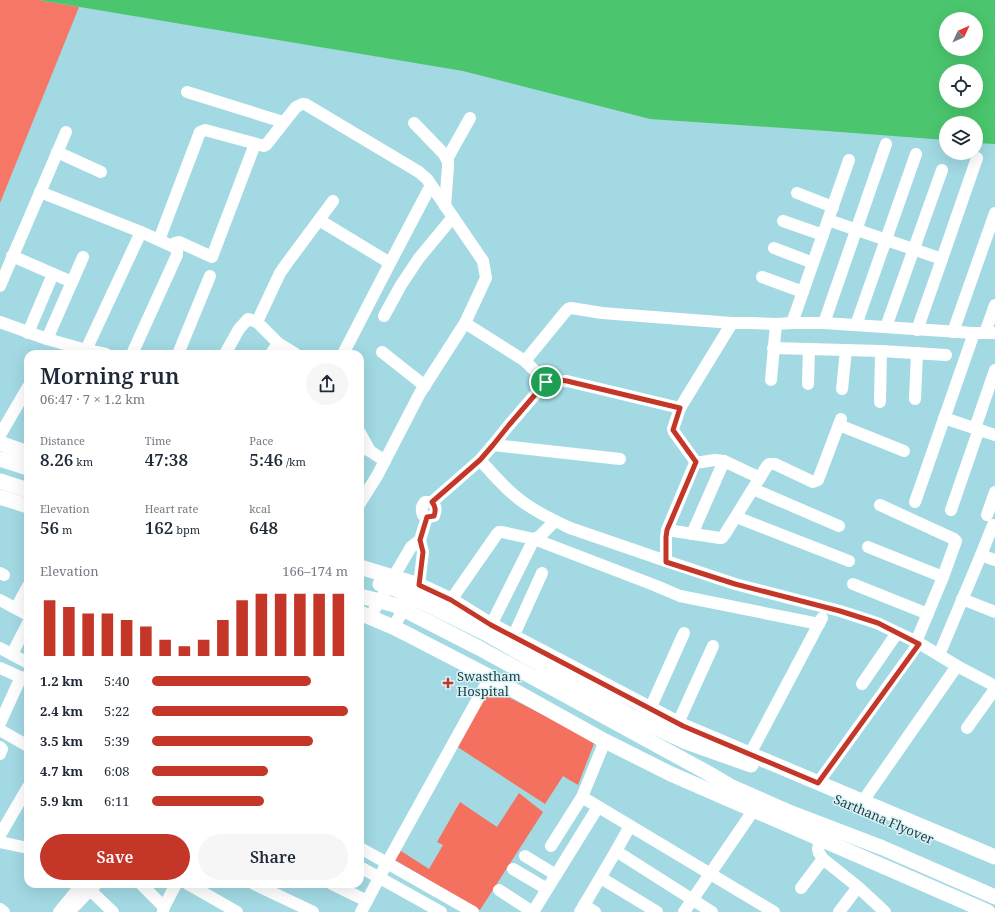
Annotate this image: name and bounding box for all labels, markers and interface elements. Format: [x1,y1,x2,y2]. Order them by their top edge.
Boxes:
north arrow [939,12,983,56]
map controls [939,12,983,160]
button: locate [939,64,983,108]
button: layers [939,116,983,160]
text: Morning run [40,360,179,390]
button: share [306,363,348,405]
pin [529,365,563,399]
icon: arrive [535,371,557,393]
text: 06:47 · 7 × 1.2 km [40,390,145,408]
text: Distance [40,433,85,448]
text: Time [145,433,171,448]
text: Pace [249,433,273,448]
text: 8.26 [40,448,73,471]
text: 47:38 [145,448,188,471]
text: 5:46 [249,448,283,471]
text: km [73,454,93,469]
text: /km [283,454,306,469]
text: Elevation [40,501,90,516]
text: Heart rate [145,501,198,516]
text: kcal [249,501,271,516]
text: 56 [40,516,59,539]
text: 162 [145,516,173,539]
text: 648 [249,516,278,539]
text: m [59,522,72,537]
text: bpm [173,522,200,537]
text: Elevation [40,562,99,580]
text: 166–174 m [282,562,348,580]
place label: Swastham Hospital [457,667,521,700]
text: 1.2 km [40,672,83,690]
text: 5:40 [104,672,130,690]
marker: Swastham Hospital [442,677,454,689]
text: 2.4 km [40,702,83,720]
text: 5:22 [104,702,130,720]
text: 3.5 km [40,732,83,750]
text: 5:39 [104,732,130,750]
text: 4.7 km [40,762,83,780]
text: 6:08 [104,762,130,780]
street label: Sarthana Flyover [831,790,937,848]
text: 5.9 km [40,792,83,810]
text: 6:11 [104,792,130,810]
button: Save [40,834,190,880]
button: Share [198,834,348,880]

